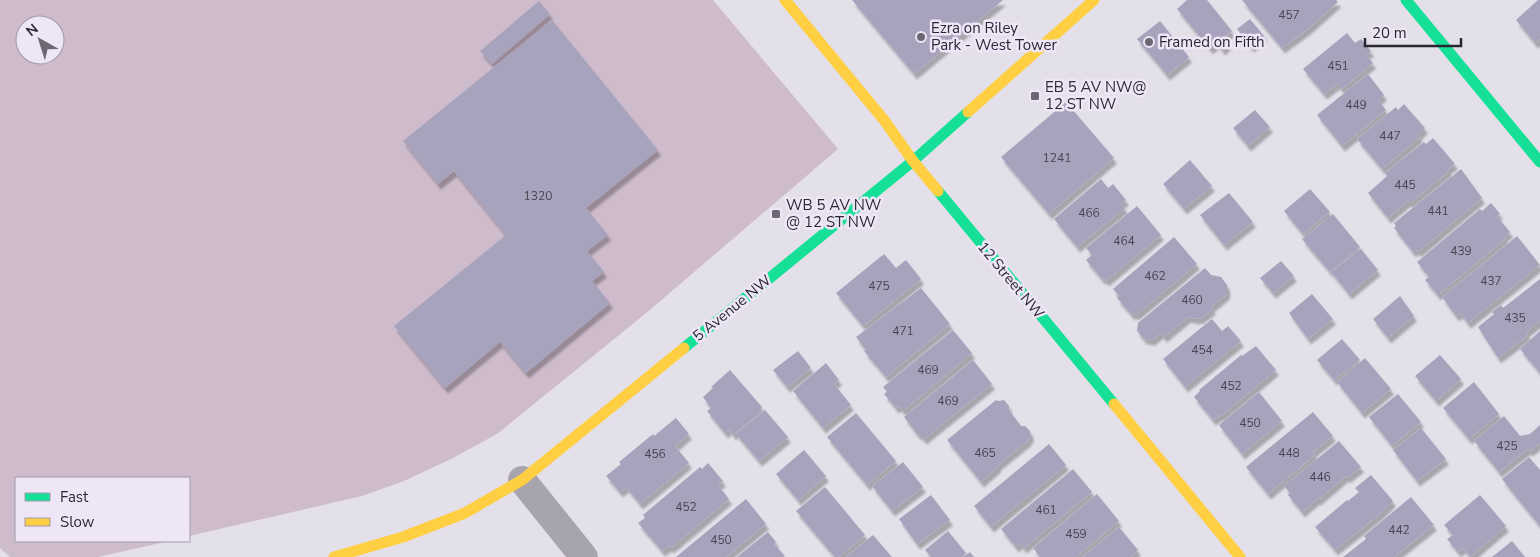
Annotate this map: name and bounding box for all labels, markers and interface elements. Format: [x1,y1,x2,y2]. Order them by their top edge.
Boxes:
house number: 457 [1278,7,1300,23]
north arrow [15,15,65,65]
scale bar [1365,15,1461,47]
place label: Ezra on Riley Park - West Tower [931,18,1057,55]
text: N [22,20,42,41]
text: 20 m [1372,23,1407,43]
marker: Ezra on Riley Park - West Tower [915,31,927,43]
place label: Framed on Fifth [1159,32,1265,52]
marker: Framed on Fifth [1143,36,1155,48]
house number: 451 [1327,58,1349,74]
place label: EB 5 AV NW@ 12 ST NW [1045,77,1146,114]
marker: EB 5 AV NW@ 12 ST NW [1029,90,1041,102]
house number: 449 [1345,97,1367,113]
house number: 447 [1379,128,1401,144]
house number: 1241 [1043,150,1071,166]
house number: 445 [1394,177,1416,193]
house number: 1320 [524,188,552,204]
place label: WB 5 AV NW @ 12 ST NW [786,195,882,232]
house number: 441 [1427,203,1449,219]
house number: 466 [1078,205,1100,221]
marker: WB 5 AV NW @ 12 ST NW [770,208,782,220]
house number: 464 [1113,233,1135,249]
street label: 12 Street NW [973,237,1049,323]
house number: 439 [1450,243,1472,259]
house number: 462 [1144,268,1166,284]
street label: 5 Avenue NW [689,270,776,346]
house number: 437 [1480,273,1502,289]
house number: 475 [868,278,890,294]
house number: 460 [1181,292,1203,308]
house number: 435 [1504,310,1526,326]
house number: 471 [892,323,914,339]
house number: 454 [1191,342,1213,358]
house number: 469 [917,362,939,378]
house number: 452 [1220,378,1242,394]
house number: 469 [937,393,959,409]
house number: 450 [1239,415,1261,431]
house number: 425 [1496,438,1518,454]
house number: 465 [974,445,996,461]
house number: 448 [1278,445,1300,461]
house number: 456 [644,446,666,462]
house number: 446 [1309,469,1331,485]
legend [15,477,190,542]
text: Fast [60,487,89,507]
house number: 452 [675,499,697,515]
house number: 461 [1035,502,1057,518]
text: Slow [60,512,95,532]
house number: 442 [1388,522,1410,538]
house number: 459 [1065,526,1087,542]
house number: 450 [710,532,732,548]

